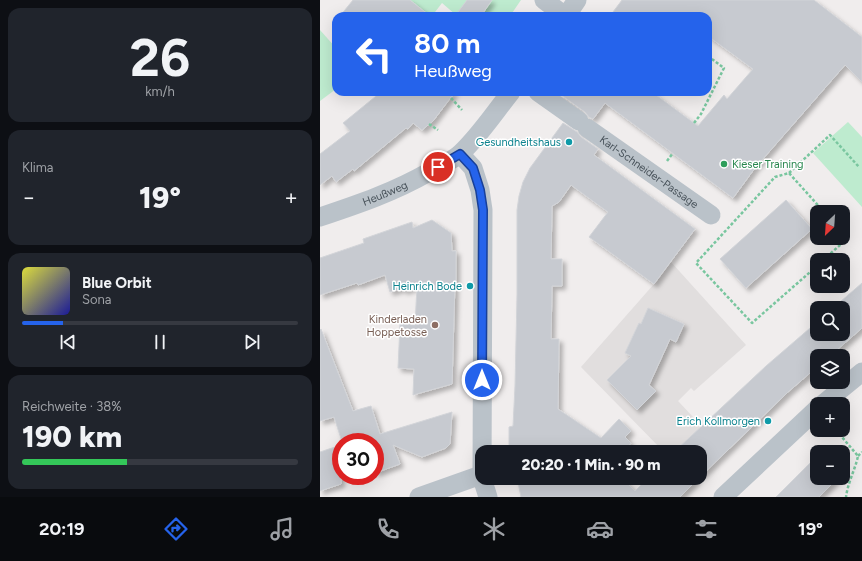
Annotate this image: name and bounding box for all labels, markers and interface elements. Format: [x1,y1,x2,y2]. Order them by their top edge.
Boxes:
text: 80 m [414,26,480,60]
text: 26 [130,27,190,89]
icon: left [348,28,400,80]
text: Heußweg [414,60,492,82]
text: km/h [145,84,175,99]
street label: Karl-Schneider-Passage [597,133,701,211]
place label: Gesundheitshaus [476,136,561,149]
marker: Gesundheitshaus [564,137,574,147]
pin [421,150,455,184]
icon: arrive [427,156,449,178]
place label: Kieser Training [732,158,804,171]
marker: Kieser Training [719,159,729,169]
text: Klima [22,160,54,175]
street label: Heußweg [361,178,410,209]
text: 19° [139,179,181,216]
text: − [22,184,36,211]
text: + [284,184,298,211]
north arrow [810,205,850,245]
map controls [810,205,850,485]
button: sound [810,253,850,293]
text: Blue Orbit [82,274,152,292]
place label: Heinrich Bode [392,280,462,293]
marker: Heinrich Bode [465,281,475,291]
text: Sona [82,292,111,307]
button: search [810,301,850,341]
place label: Kinderladen Hoppetosse [367,313,427,339]
marker: Kinderladen Hoppetosse [430,320,440,330]
icon: previous [57,331,79,353]
icon: pause [149,331,171,353]
icon: next [241,331,263,353]
button: layers [810,349,850,389]
position arrow [461,359,503,401]
button: + [810,397,850,437]
text: Reichweite · 38% [22,399,122,414]
place label: Erich Kollmorgen [677,415,760,428]
marker: Erich Kollmorgen [763,416,773,426]
text: 190 km [22,418,122,455]
speed limit sign: 30 [332,433,384,485]
button: − [810,445,850,485]
text: 20:20 · 1 Min. · 90 m [522,456,660,474]
icon: directions [162,515,190,543]
icon: music [268,515,296,543]
icon: phone [374,515,402,543]
icon: climate [480,515,508,543]
icon: car [586,515,614,543]
icon: filters [692,515,720,543]
text: 20:19 [39,518,85,540]
text: 19° [798,518,823,540]

